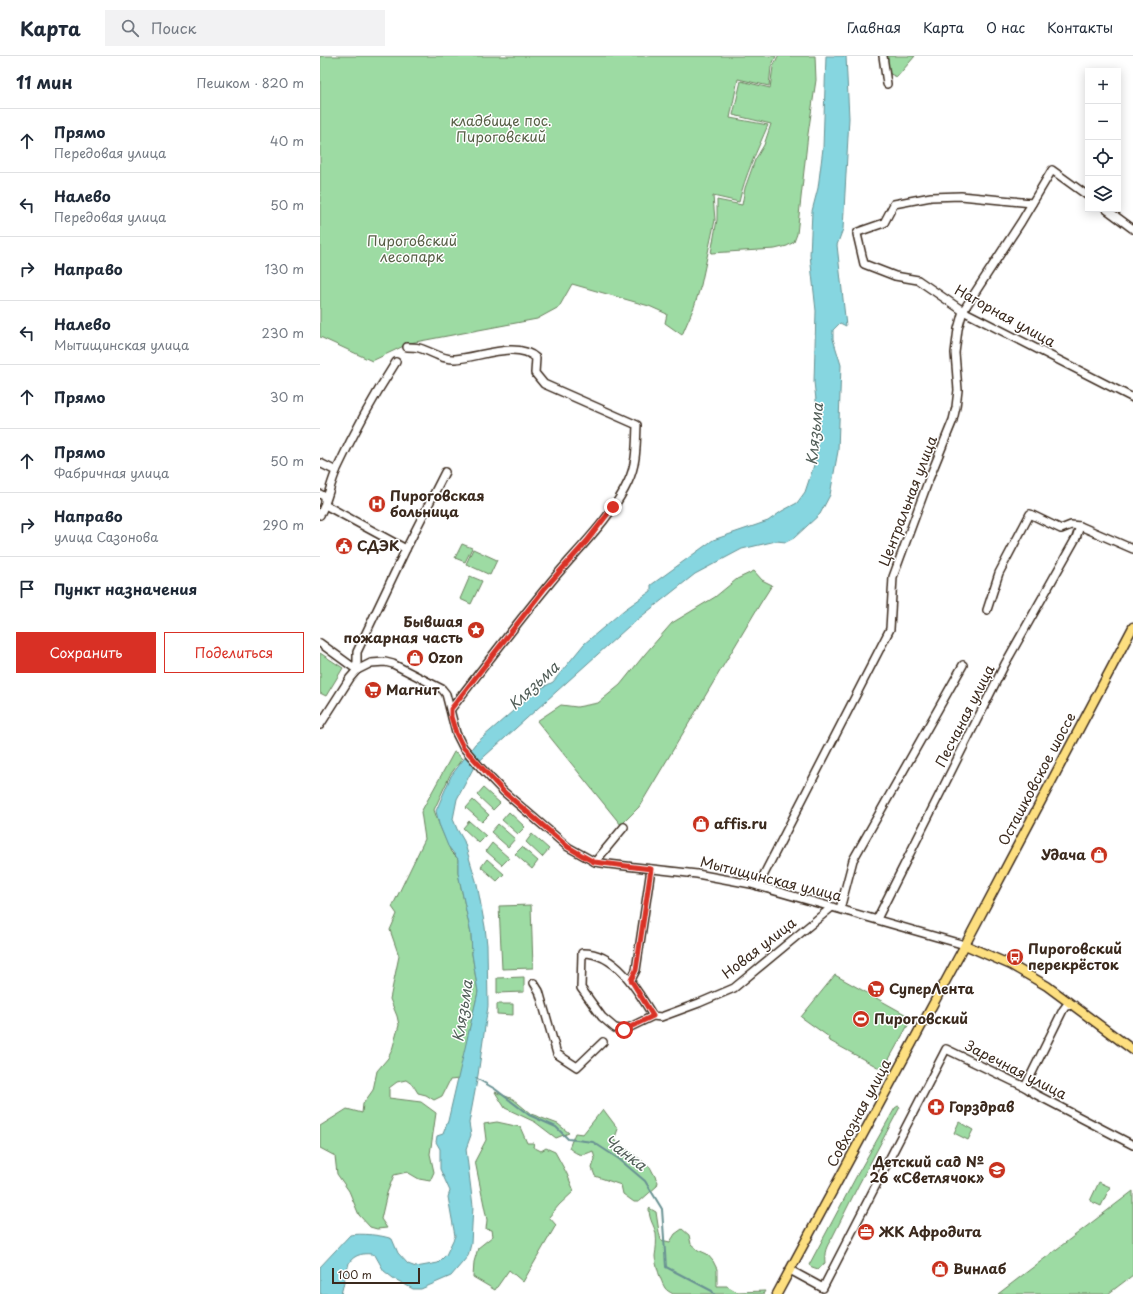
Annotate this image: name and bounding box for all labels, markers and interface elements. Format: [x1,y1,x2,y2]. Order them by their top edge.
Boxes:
search box [105,10,385,46]
text: Карта [20,14,81,42]
text: Поиск [151,16,196,39]
icon: search [119,17,141,39]
text: Главная [847,17,901,38]
text: Карта [923,17,964,38]
text: О нас [986,17,1025,38]
text: Контакты [1047,17,1113,38]
map controls [1085,68,1121,212]
button: + [1085,68,1121,104]
text: 11 мин [16,69,72,95]
text: Пешком · 820 m [196,73,304,92]
button: − [1085,104,1121,140]
park label: кладбище пос. Пироговский [450,110,552,147]
text: Прямо [54,120,105,143]
icon: ahead [16,130,38,152]
text: 40 m [270,131,304,150]
button: locate [1085,140,1121,176]
text: Передовая улица [54,143,166,162]
button: layers [1085,176,1121,212]
text: Налево [54,184,111,207]
icon: left [16,194,38,216]
text: 50 m [270,195,304,214]
text: Передовая улица [54,207,166,226]
park label: Пироговский лесопарк [367,230,457,267]
text: Направо [54,257,123,280]
icon: right [16,258,38,280]
text: 130 m [265,259,304,278]
street label: Нагорная улица [951,279,1060,352]
text: Налево [54,312,111,335]
icon: left [16,322,38,344]
text: 230 m [262,323,304,342]
text: Мытищинская улица [54,335,189,354]
text: Прямо [54,385,105,408]
icon: ahead [16,386,38,408]
text: 30 m [270,387,304,406]
water label: Клязьма [799,401,828,466]
street label: Центральная улица [873,432,942,569]
text: Прямо [54,440,105,463]
icon: ahead [16,450,38,472]
text: 50 m [270,451,304,470]
text: Фабричная улица [54,463,169,482]
place label: Пироговская больница [390,485,485,522]
hospital icon: Пироговская больница [367,494,387,514]
route end [604,498,622,516]
text: Направо [54,504,123,527]
icon: right [16,514,38,536]
text: 290 m [263,515,304,534]
text: улица Сазонова [54,527,158,546]
place label: СДЭК [357,535,400,556]
public building icon: СДЭК [334,536,354,556]
text: Пункт назначения [54,577,197,600]
icon: arrive [16,578,38,600]
place label: Бывшая пожарная часть [344,611,463,648]
place icon: Бывшая пожарная часть [466,620,486,640]
button: Сохранить [16,632,156,673]
button: Поделиться [164,632,304,673]
place label: Ozon [428,647,463,668]
shop icon: Ozon [405,648,425,668]
water label: Клязьма [502,655,564,714]
street label: Песчаная улица [930,661,1000,771]
place label: Магнит [386,679,440,700]
supermarket icon: Магнит [363,680,383,700]
street label: Осташковское шоссе [993,709,1081,849]
place label: affis.ru [714,813,767,834]
shop icon: affis.ru [691,814,711,834]
place label: Удача [1041,844,1086,865]
shop icon: Удача [1089,845,1109,865]
street label: Мытищинская улица [698,851,844,906]
street label: Новая улица [717,912,800,983]
place label: Пироговский перекрёсток [1028,938,1122,975]
bus stop icon: Пироговский перекрёсток [1005,947,1025,967]
water label: Клязьма [445,978,478,1043]
place label: СуперЛента [889,978,975,999]
supermarket icon: СуперЛента [866,979,886,999]
place label: Пироговский [874,1008,968,1029]
sports icon: Пироговский [851,1009,871,1029]
route start [615,1021,633,1039]
street label: Заречная улица [962,1035,1071,1104]
street label: Совхозная улица [821,1055,896,1170]
place label: Горздрав [949,1096,1014,1117]
pharmacy icon: Горздрав [926,1097,946,1117]
water label: Чанка [600,1128,653,1176]
place label: Детский сад № 26 «Светлячок» [870,1151,985,1188]
school or university icon: Детский сад № 26 «Светлячок» [987,1160,1007,1180]
place label: ЖК Афродита [878,1221,982,1242]
office icon: ЖК Афродита [856,1222,876,1242]
place label: Винлаб [953,1258,1007,1279]
shop icon: Винлаб [930,1259,950,1279]
scale bar [332,1266,420,1285]
text: 100 m [338,1266,372,1283]

